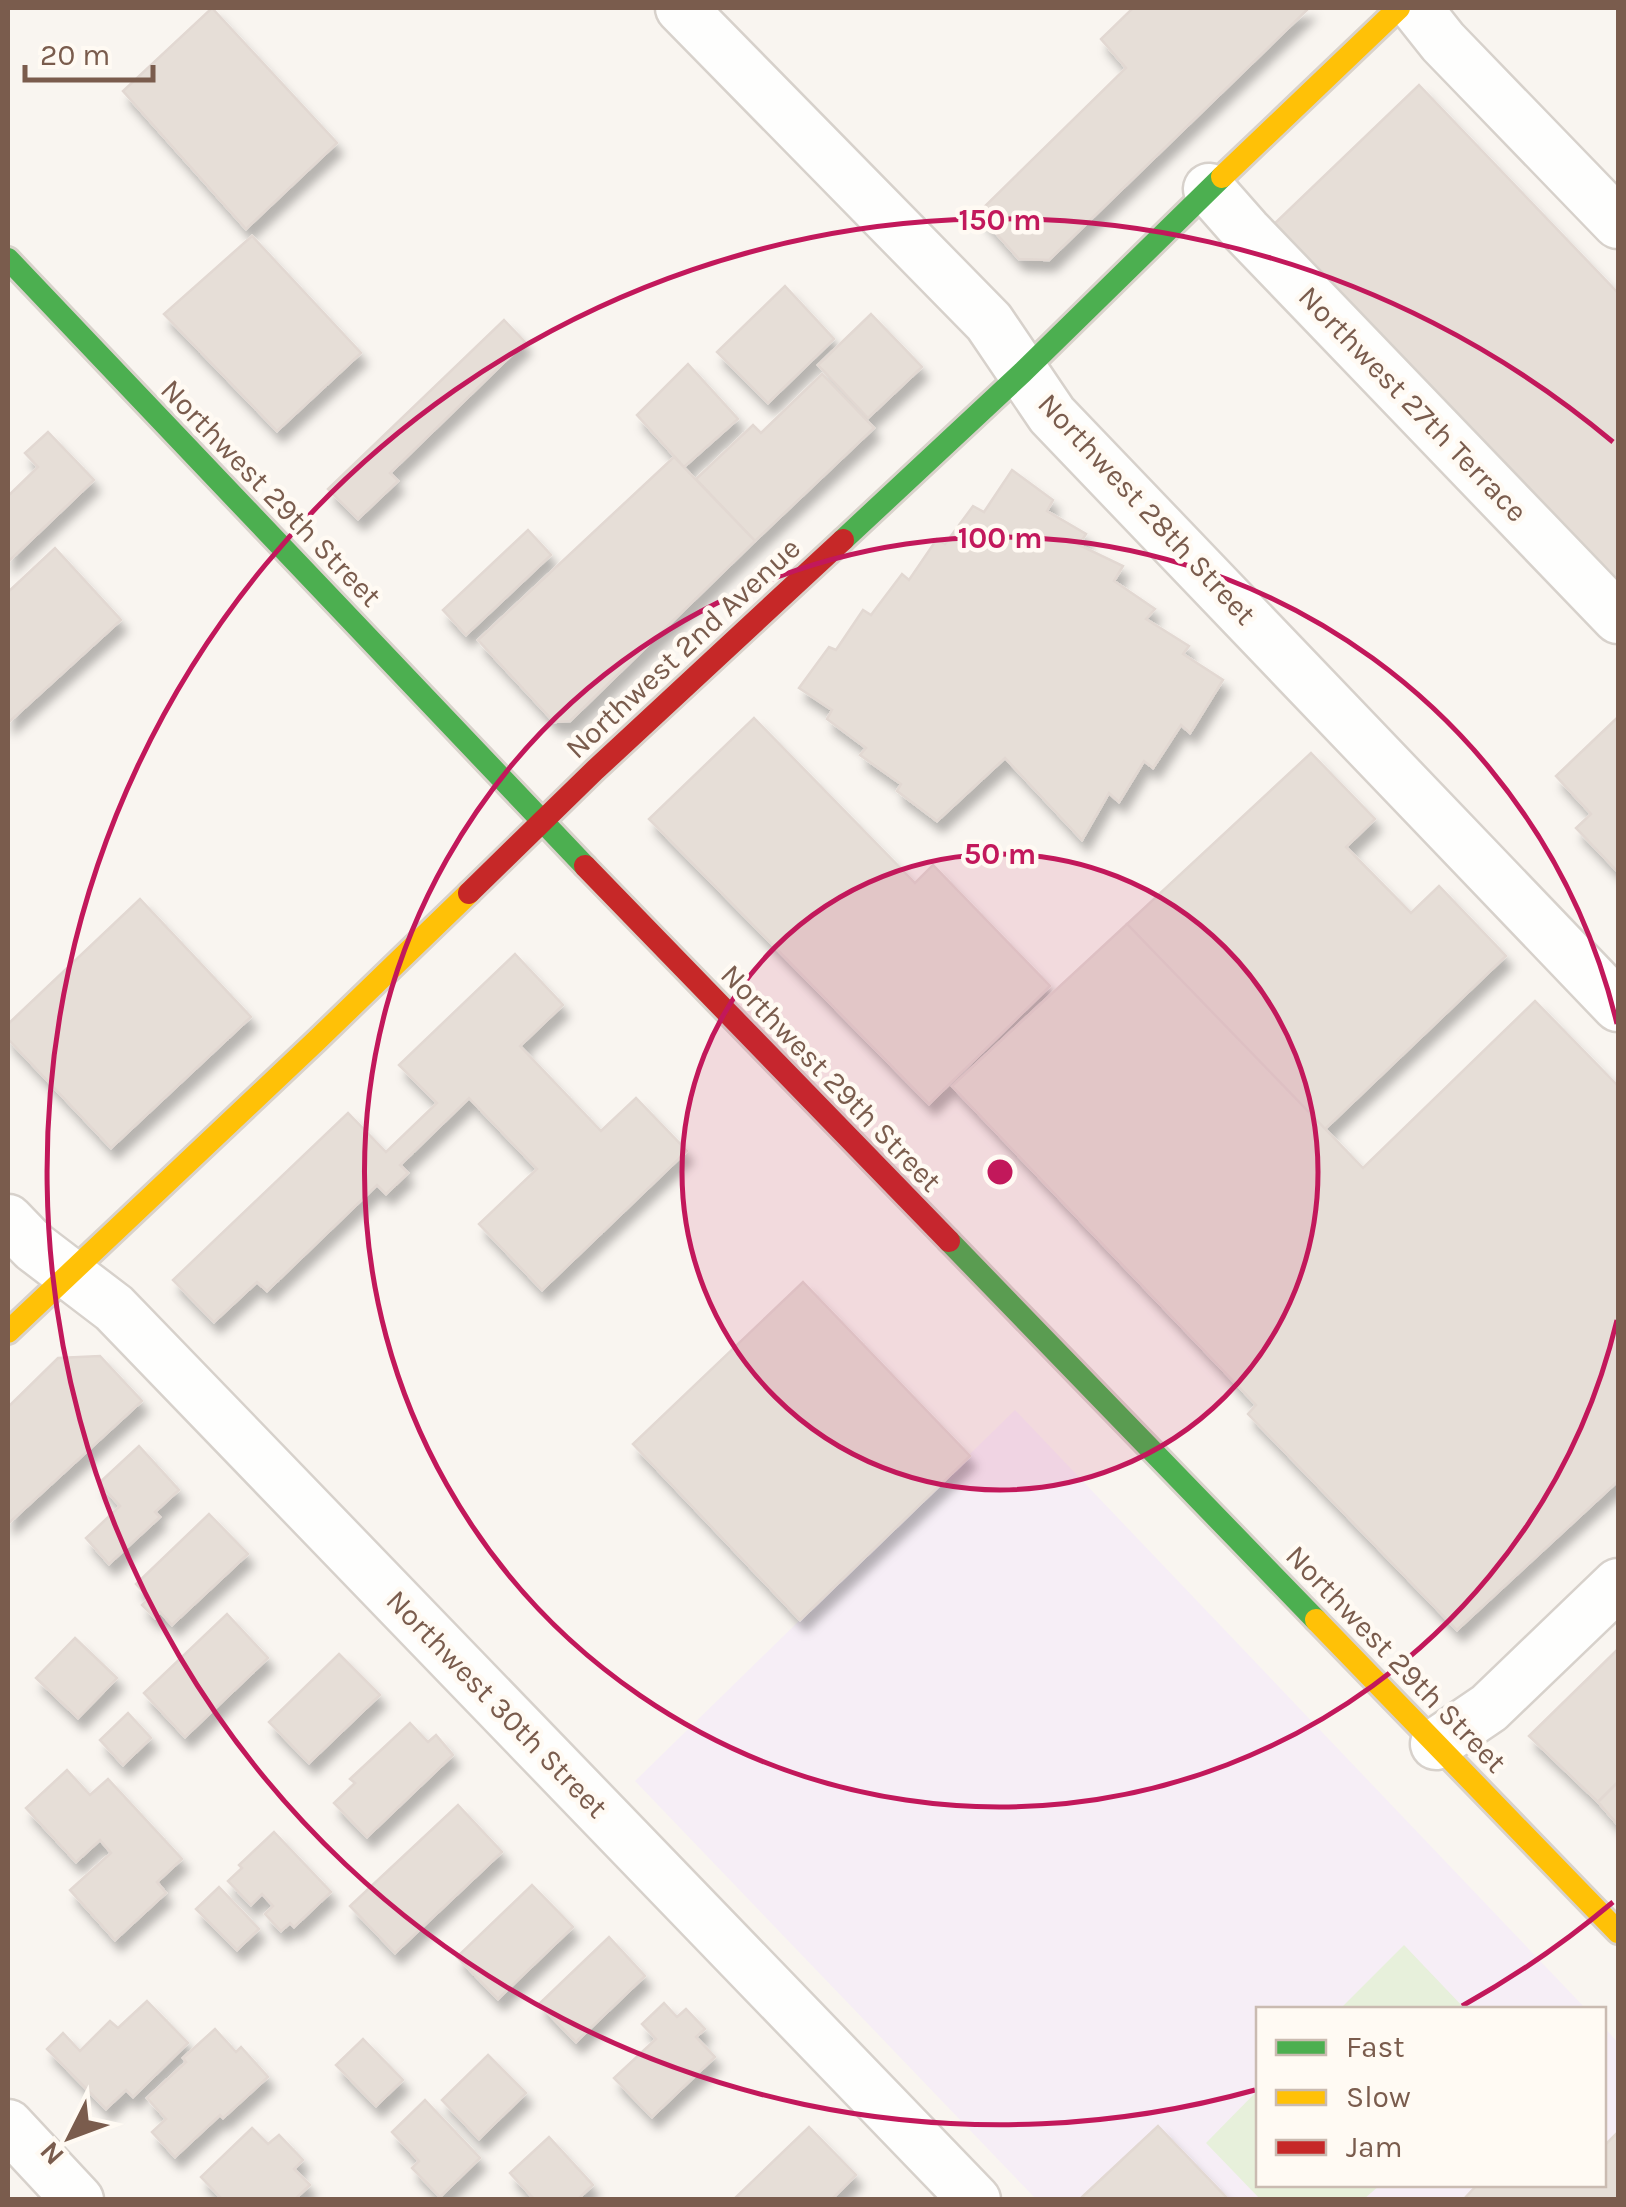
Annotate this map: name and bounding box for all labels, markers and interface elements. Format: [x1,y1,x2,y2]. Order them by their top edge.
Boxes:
scale bar [25,20,152,82]
text: 20 m [40,37,110,73]
text: 150 m [958,202,1042,238]
street label: Northwest 27th Terrace [1291,279,1535,529]
street label: Northwest 29th Street [153,372,389,614]
street label: Northwest 28th Street [1030,386,1264,632]
text: 100 m [958,520,1042,556]
street label: Northwest 2nd Avenue [558,530,808,766]
text: 50 m [964,836,1036,872]
street label: Northwest 29th Street [713,957,949,1199]
centre of rings [982,1154,1018,1190]
street label: Northwest 29th Street [1278,1538,1514,1780]
street label: Northwest 30th Street [379,1583,615,1825]
legend [1256,2007,1606,2187]
text: Fast [1346,2029,1405,2065]
text: Slow [1346,2079,1411,2115]
north arrow [20,2087,120,2187]
text: Jam [1346,2129,1403,2165]
text: N [33,2135,71,2172]

